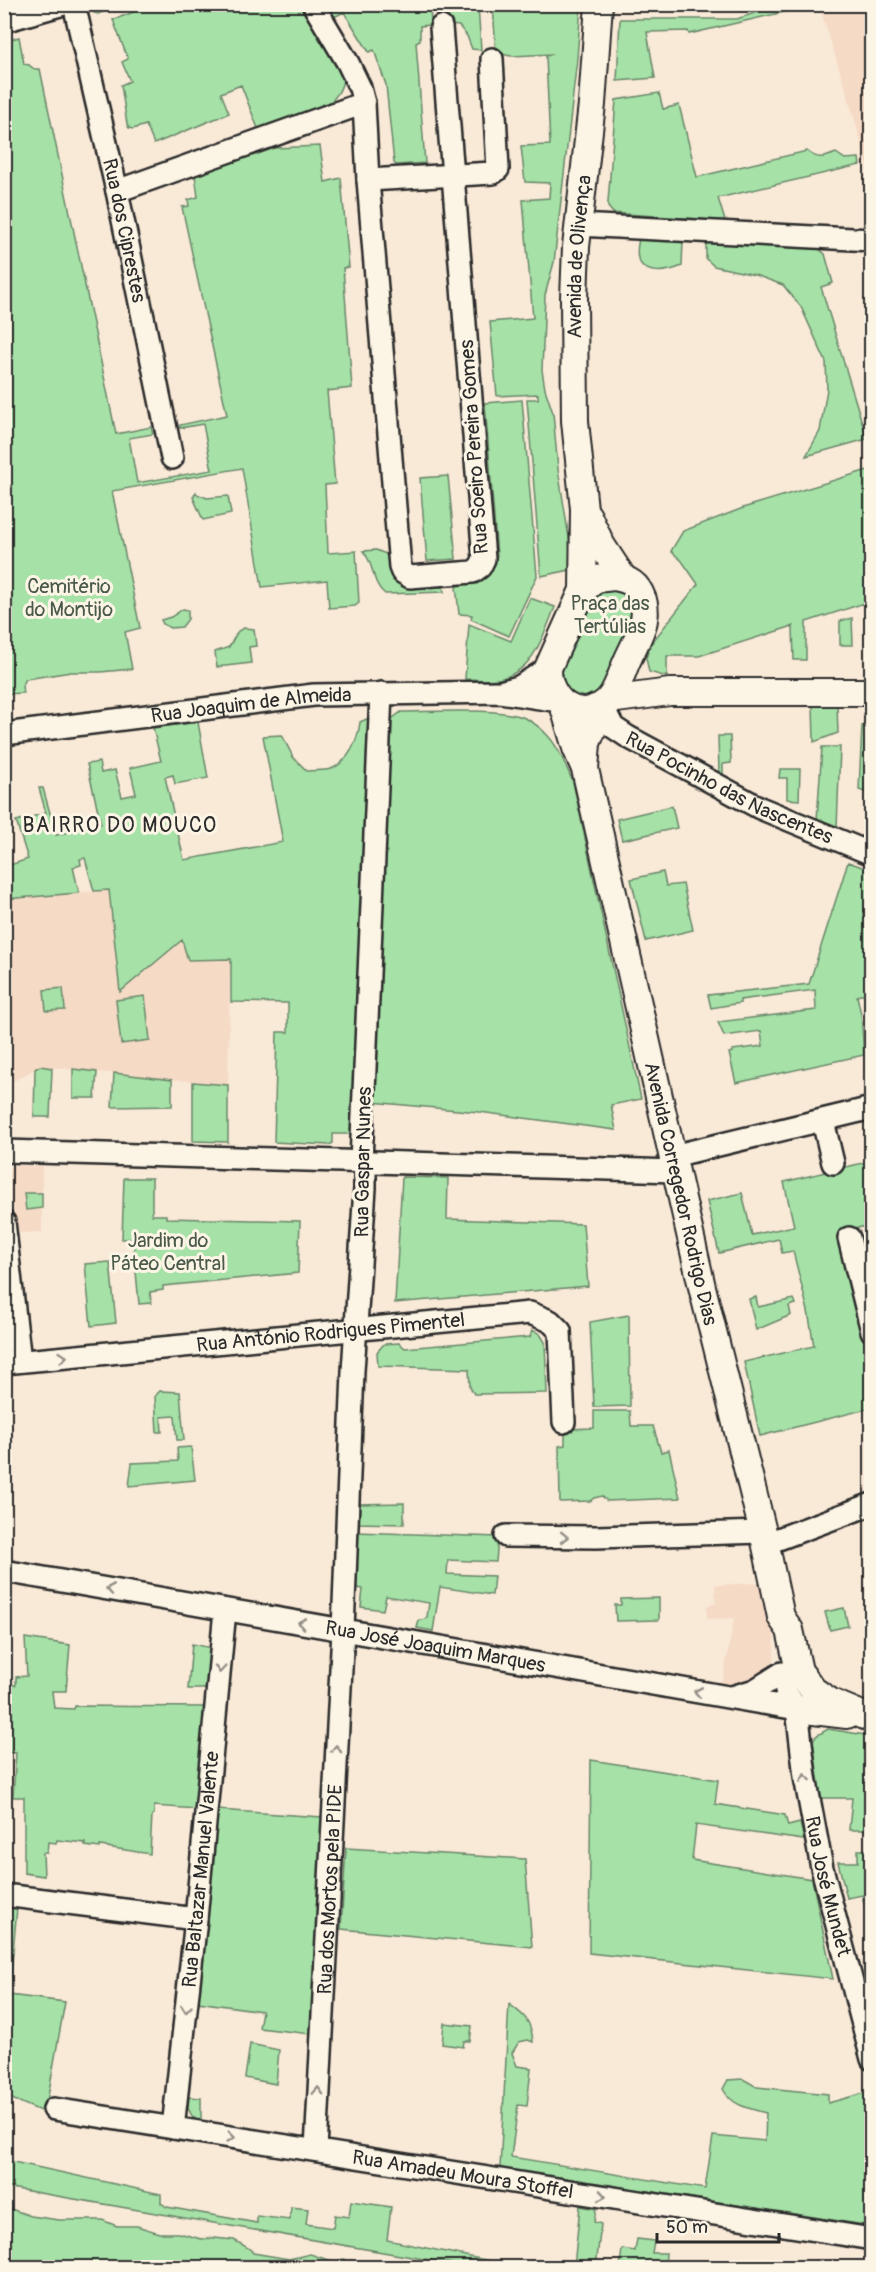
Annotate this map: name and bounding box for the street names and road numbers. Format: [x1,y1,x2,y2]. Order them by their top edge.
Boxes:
street label: Rua dos Ciprestes [97,156,152,305]
street label: Avenida de Olivença [561,174,596,339]
street label: Rua Soeiro Pereira Gomes [454,339,494,555]
street label: Rua Joaquim de Almeida [149,682,352,728]
street label: Rua Pocinho das Nascentes [621,726,837,849]
street label: Avenida Corregedor Rodrigo Dias [639,1059,724,1328]
street label: Rua Gaspar Nunes [349,1086,377,1238]
street label: Rua António Rodrigues Pimentel [195,1307,466,1357]
street label: Rua José Joaquim Marques [324,1615,548,1678]
street label: Rua Baltazar Manuel Valente [176,1750,224,1989]
street label: Rua dos Mortos pela PIDE [312,1784,347,1995]
street label: Rua José Mundet [800,1814,857,1960]
street label: Rua Amadeu Moura Stoffel [351,2144,575,2204]

